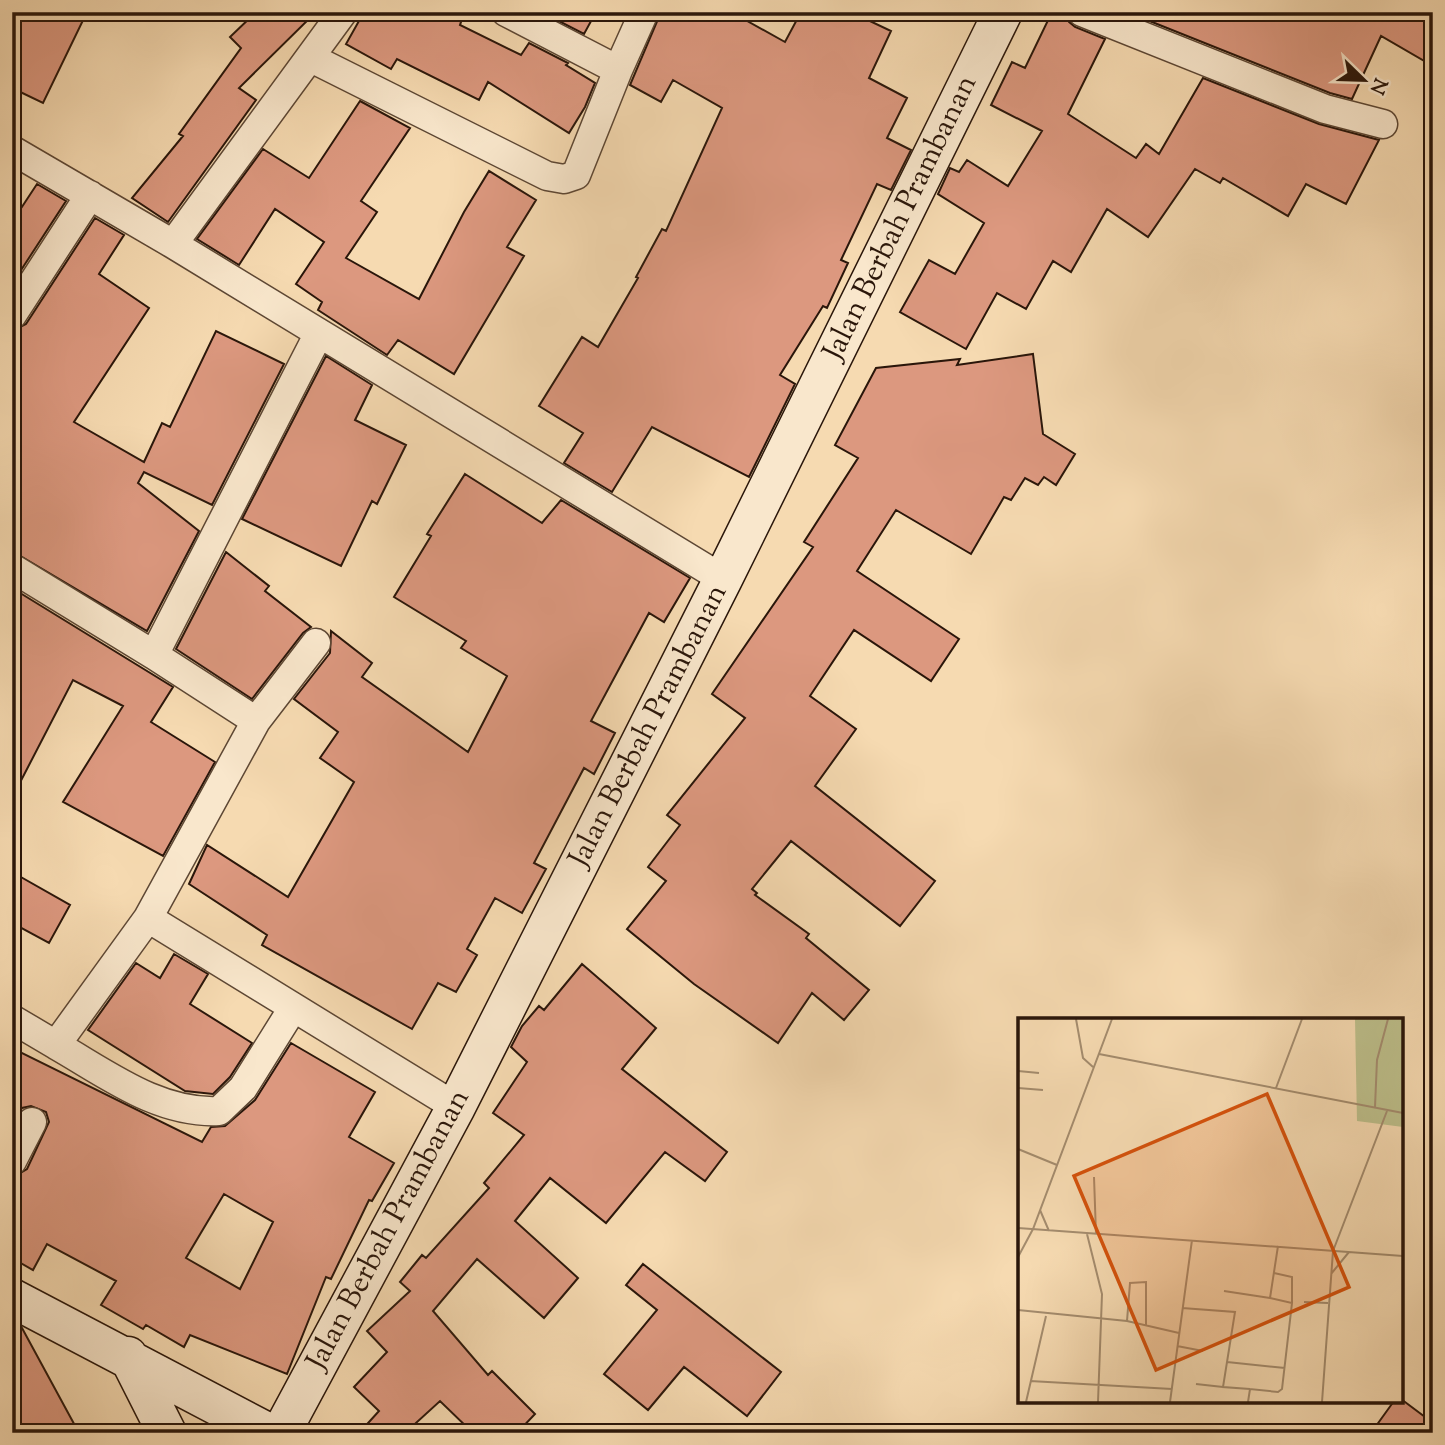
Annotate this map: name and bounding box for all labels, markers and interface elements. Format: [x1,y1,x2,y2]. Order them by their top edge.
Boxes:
north arrow [1330,46,1400,116]
street label: Jalan Berbah Prambanan [812,68,989,370]
text: N [1362,73,1393,98]
street label: Jalan Berbah Prambanan [558,577,739,877]
inset map [1018,1018,1403,1403]
street label: Jalan Berbah Prambanan [296,1082,481,1380]

